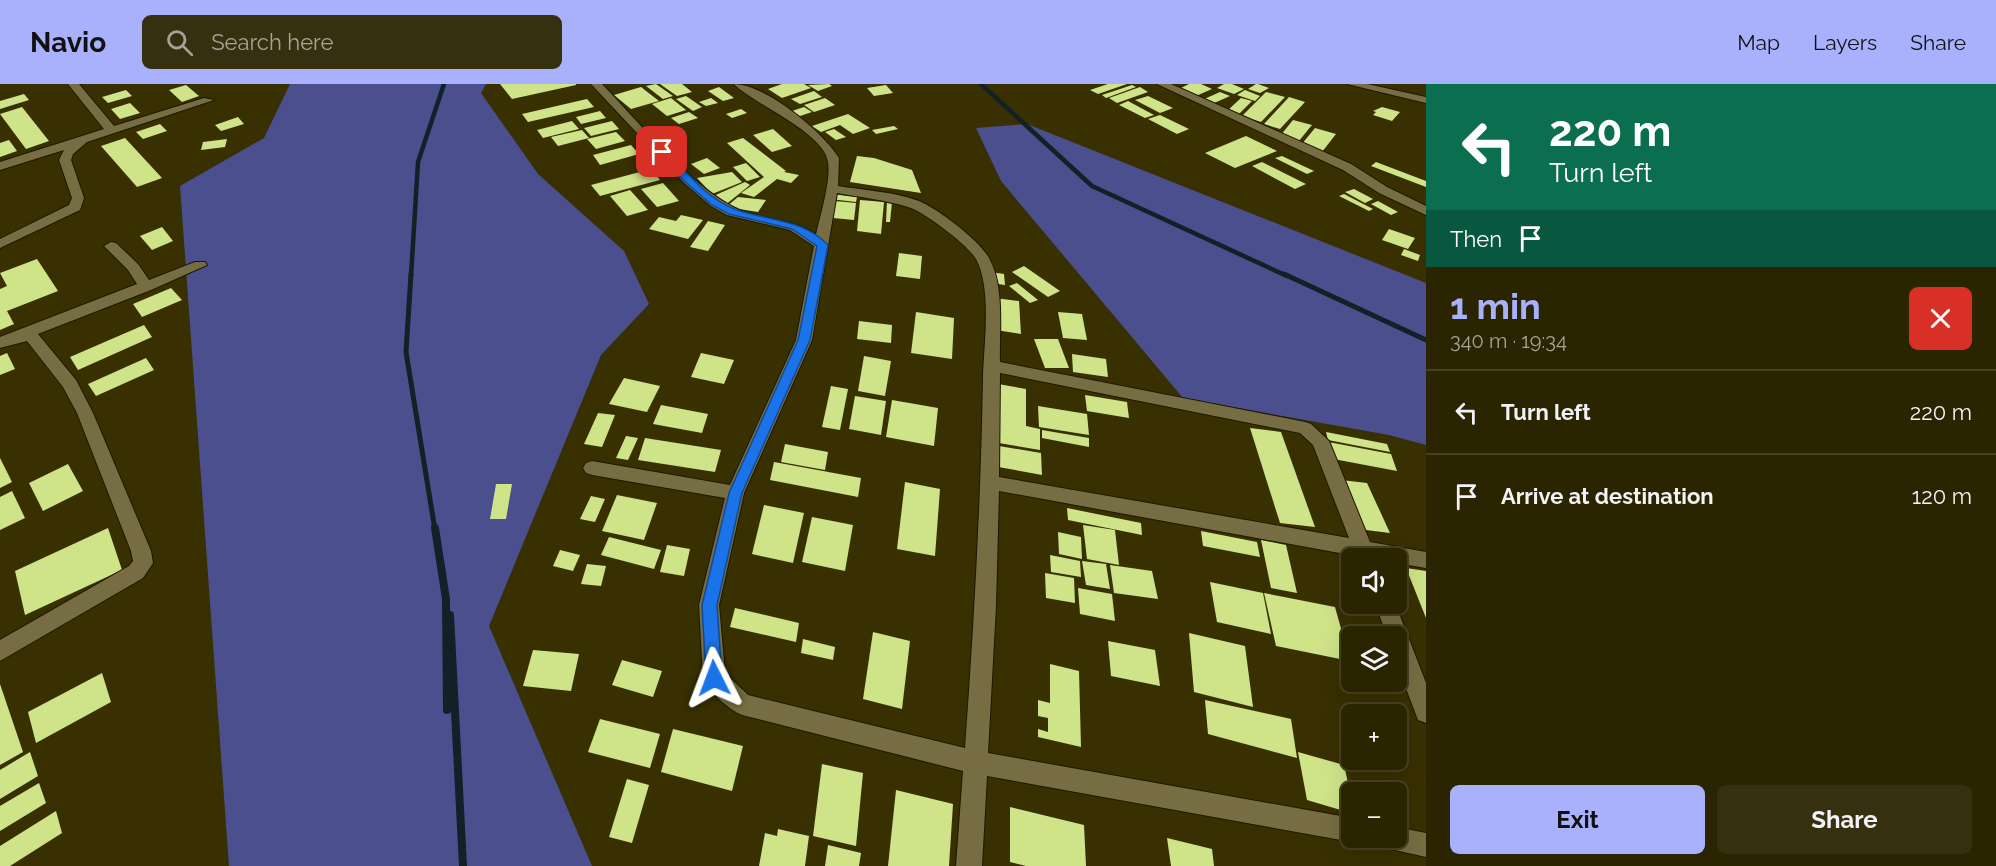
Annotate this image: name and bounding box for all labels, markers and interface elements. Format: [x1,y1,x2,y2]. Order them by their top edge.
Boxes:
search box [142,15,562,69]
text: Navio [30,26,106,59]
icon: search [163,26,196,59]
text: Search here [211,29,333,55]
text: Map [1737,30,1780,55]
text: Layers [1813,30,1877,55]
text: Share [1910,30,1966,55]
text: 220 m [1549,107,1671,156]
icon: left [1450,108,1528,186]
pin [636,126,687,177]
icon: arrive [645,135,678,168]
text: Turn left [1549,157,1652,188]
icon: arrive [1514,222,1547,255]
text: Then [1450,226,1502,252]
text: 1 min [1450,285,1541,327]
button: close [1909,287,1972,350]
text: 340 m · 19:34 [1450,329,1567,353]
icon: left [1450,396,1483,429]
text: Turn left [1501,399,1591,425]
text: 220 m [1910,399,1972,425]
icon: arrive [1450,480,1483,513]
text: Arrive at destination [1501,483,1714,509]
text: 120 m [1912,483,1972,509]
map controls [1341,548,1407,848]
button: sound [1341,548,1407,614]
button: layers [1341,626,1407,692]
position arrow [682,646,746,710]
button: + [1341,704,1407,770]
button: − [1341,782,1407,848]
button: Exit [1450,785,1705,854]
button: Share [1717,785,1972,854]

